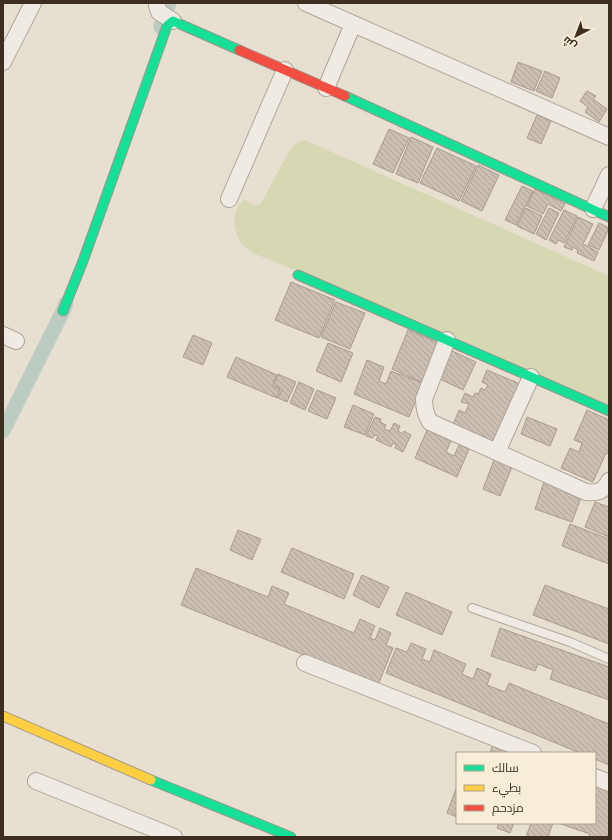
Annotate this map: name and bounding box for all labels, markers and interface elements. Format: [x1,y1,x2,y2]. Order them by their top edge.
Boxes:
north arrow [556,16,596,56]
text: ش [560,34,579,53]
legend [456,752,596,824]
text: سالك [492,761,519,775]
text: بطيء [492,781,521,798]
text: مزدحم [492,801,524,816]

